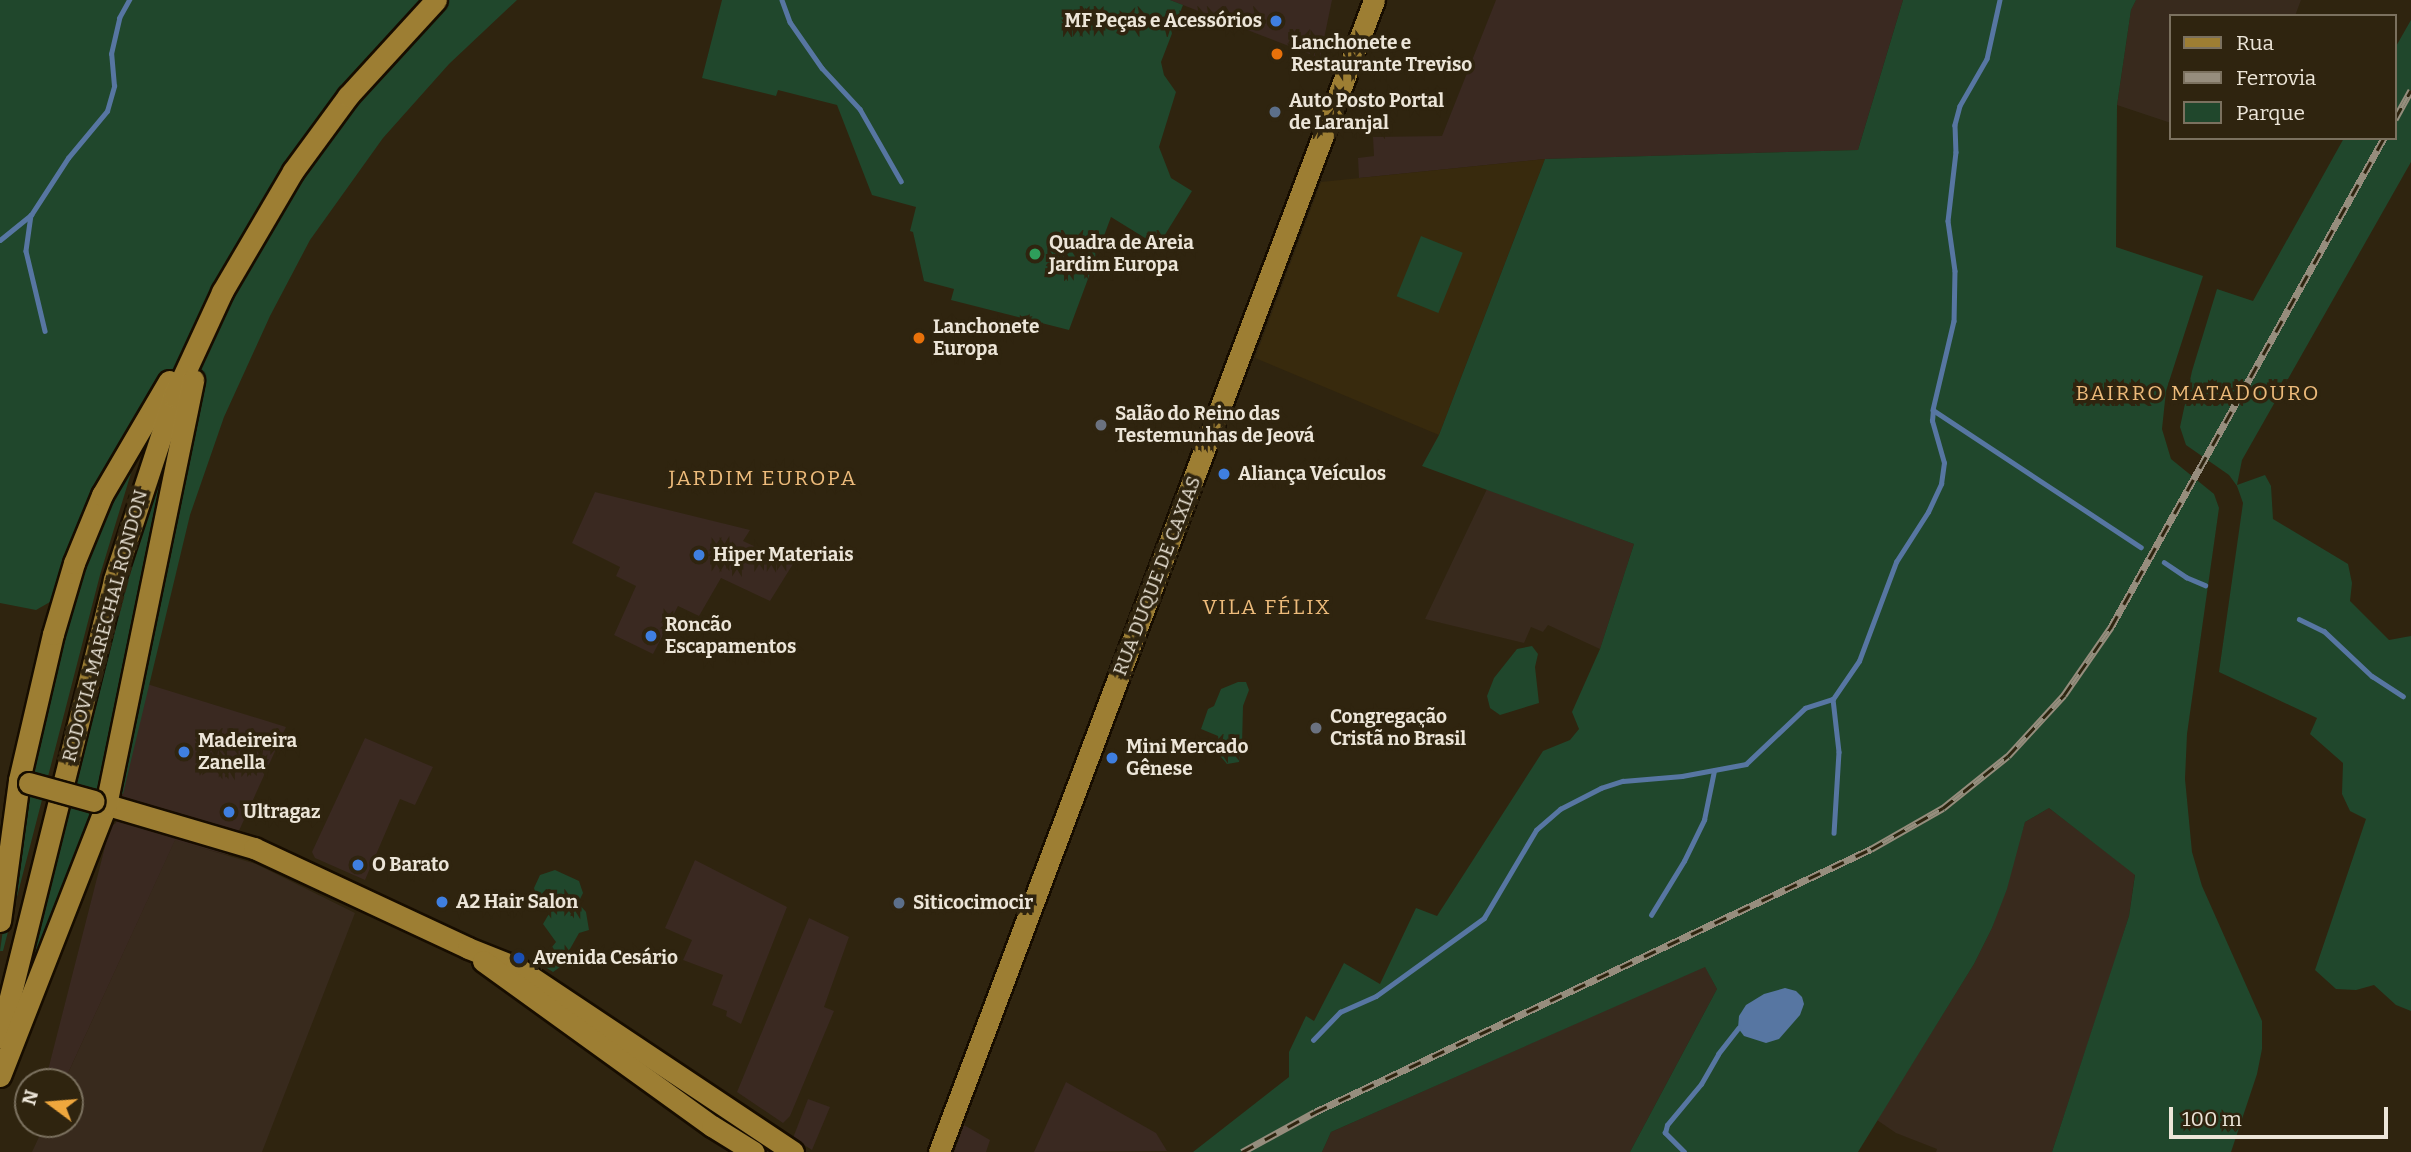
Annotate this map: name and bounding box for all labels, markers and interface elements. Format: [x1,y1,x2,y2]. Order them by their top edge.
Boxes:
place label: MF Peças e Acessórios [1065,10,1262,32]
marker: MF Peças e Acessórios [1268,13,1284,29]
legend [2170,14,2397,140]
text: Rua [2236,30,2274,56]
place label: Lanchonete e Restaurante Treviso [1291,32,1472,76]
marker: Lanchonete e Restaurante Treviso [1269,46,1285,62]
text: Ferrovia [2236,65,2316,91]
place label: Auto Posto Portal de Laranjal [1289,90,1444,134]
text: Parque [2236,100,2305,126]
marker: Auto Posto Portal de Laranjal [1267,104,1283,120]
place label: Quadra de Areia Jardim Europa [1049,232,1194,276]
marker: Quadra de Areia Jardim Europa [1027,246,1043,262]
place label: Lanchonete Europa [933,316,1039,360]
marker: Lanchonete Europa [911,330,927,346]
district label: BAIRRO MATADOURO [2078,380,2318,406]
place label: Salão do Reino das Testemunhas de Jeová [1115,403,1314,447]
marker: Salão do Reino das Testemunhas de Jeová [1093,417,1109,433]
place label: Aliança Veículos [1238,463,1386,485]
district label: JARDIM EUROPA [670,465,856,491]
marker: Aliança Veículos [1216,466,1232,482]
street label: RUA DUQUE DE CAXIAS [1108,473,1206,679]
street label: RODOVIA MARECHAL RONDON [58,487,152,765]
place label: Hiper Materiais [713,544,854,566]
marker: Hiper Materiais [691,547,707,563]
district label: VILA FÉLIX [1204,594,1330,620]
place label: Roncão Escapamentos [665,614,796,658]
marker: Roncão Escapamentos [643,628,659,644]
place label: Congregação Cristã no Brasil [1330,706,1466,750]
marker: Congregação Cristã no Brasil [1308,720,1324,736]
place label: Madeireira Zanella [198,730,297,774]
place label: Mini Mercado Gênese [1126,736,1248,780]
marker: Madeireira Zanella [176,744,192,760]
marker: Mini Mercado Gênese [1104,750,1120,766]
place label: Ultragaz [243,801,321,823]
marker: Ultragaz [221,804,237,820]
place label: O Barato [372,854,449,876]
marker: O Barato [350,857,366,873]
place label: A2 Hair Salon [456,891,578,913]
place label: Siticocimocir [913,892,1033,914]
marker: A2 Hair Salon [434,894,450,910]
marker: Siticocimocir [891,895,907,911]
place label: Avenida Cesário [533,947,678,969]
marker: Avenida Cesário [511,950,527,966]
north arrow [14,1068,84,1138]
text: N [17,1087,43,1108]
scale bar [2173,1092,2392,1136]
text: 100 m [2182,1106,2242,1132]

